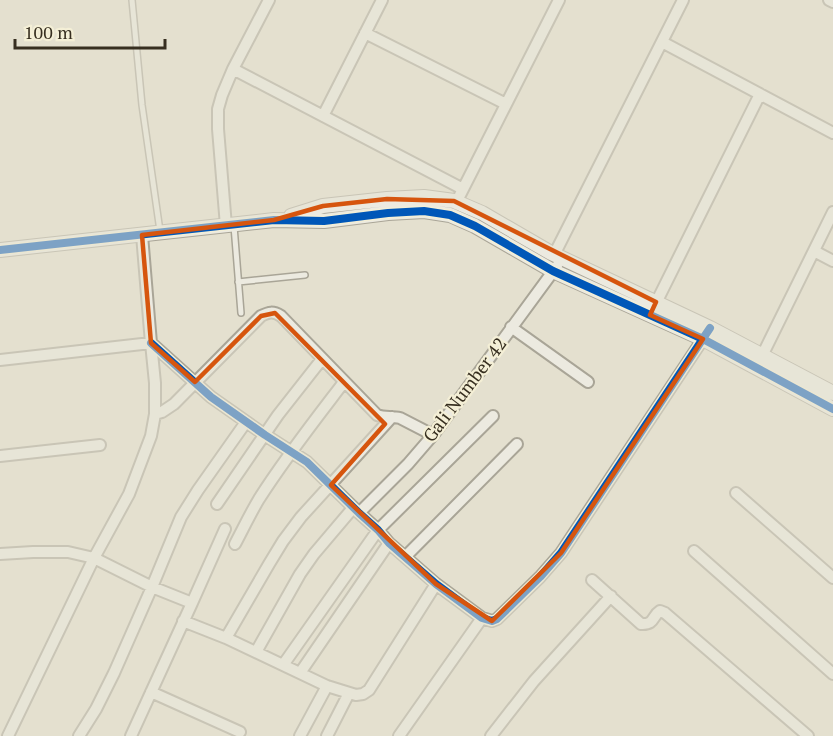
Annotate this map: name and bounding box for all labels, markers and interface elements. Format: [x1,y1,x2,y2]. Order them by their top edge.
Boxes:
scale bar [15,12,165,50]
text: 100 m [24,20,73,44]
street label: Gali Number 42 [417,332,511,447]

